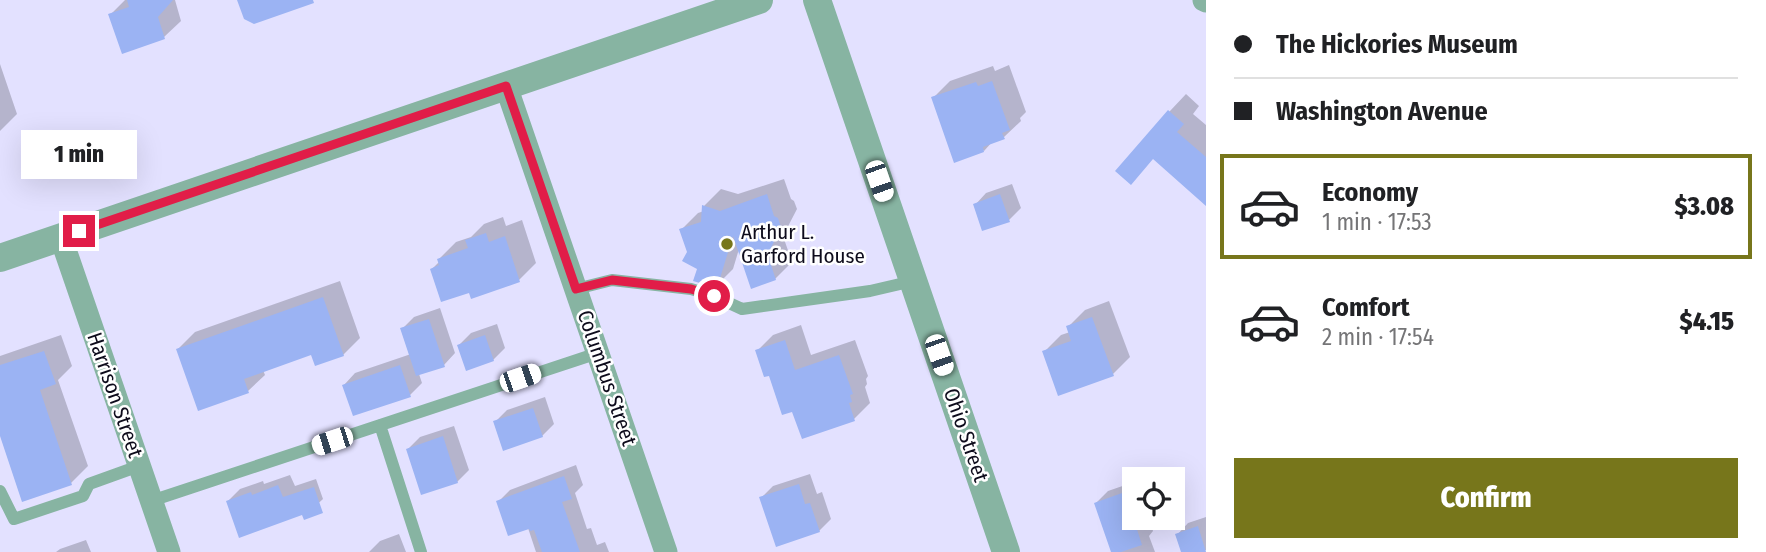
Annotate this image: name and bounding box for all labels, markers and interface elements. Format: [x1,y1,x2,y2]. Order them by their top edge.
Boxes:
text: The Hickories Museum [1276,29,1518,60]
text: Washington Avenue [1276,96,1488,127]
callout: 1 min [21,130,137,178]
text: 1 min [54,140,104,168]
car [863,158,896,204]
icon: car [1238,175,1301,238]
text: Economy [1322,177,1418,208]
text: $3.08 [1674,191,1734,222]
text: 1 min · 17:53 [1322,208,1432,236]
route end [63,215,95,247]
place label: Arthur L. Garford House [741,219,865,269]
marker: Arthur L. Garford House [719,236,735,252]
route start [698,280,730,312]
icon: car [1238,290,1301,353]
text: Comfort [1322,292,1410,323]
text: $4.15 [1680,306,1734,337]
street label: Columbus Street [572,307,642,449]
text: 2 min · 17:54 [1322,323,1434,351]
street label: Harrison Street [81,329,149,461]
car [923,332,956,378]
car [497,361,544,395]
street label: Ohio Street [938,385,994,485]
car [309,425,356,457]
button: Confirm [1234,458,1738,538]
map controls [1122,467,1185,530]
button: locate [1122,467,1185,530]

